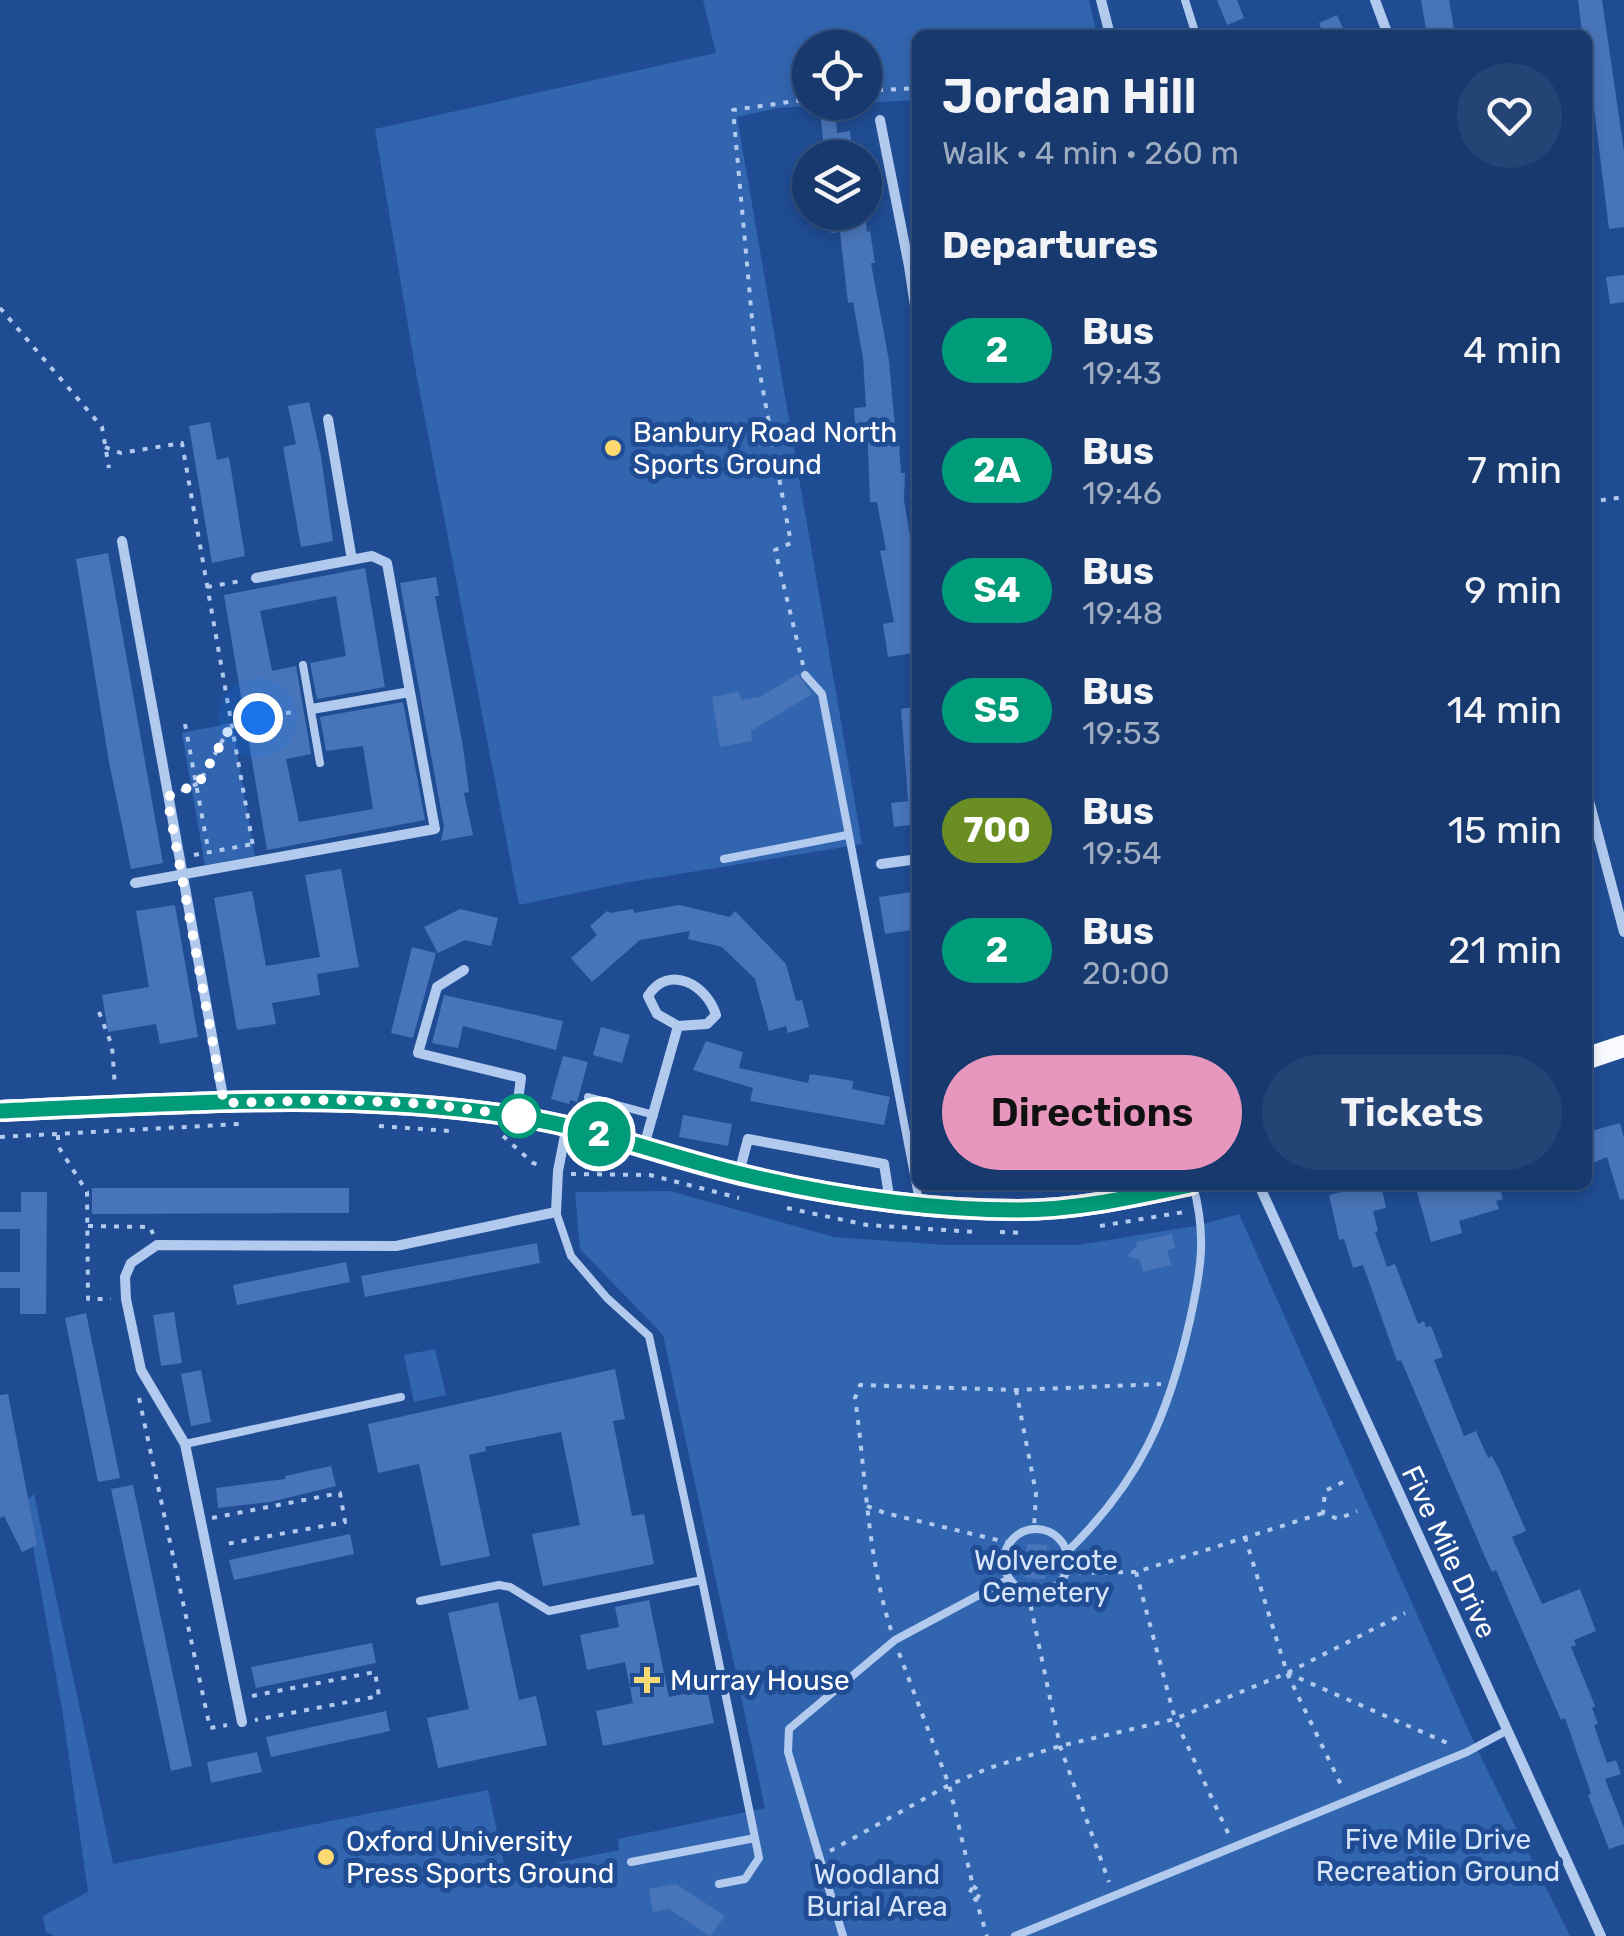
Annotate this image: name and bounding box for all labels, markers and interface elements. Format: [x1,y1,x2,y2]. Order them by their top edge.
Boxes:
map controls [792,30,882,230]
button: locate [792,30,882,120]
button: heart [1457,63,1562,168]
text: Jordan Hill [942,68,1197,125]
text: Walk · 4 min · 260 m [942,134,1239,172]
button: layers [792,140,882,230]
text: Departures [942,222,1158,268]
text: Bus [1082,308,1154,354]
text: 4 min [1463,327,1562,373]
text: 2 [986,329,1008,371]
text: 19:43 [1082,354,1162,392]
place label: Banbury Road North Sports Ground [633,416,897,481]
text: Bus [1082,428,1154,474]
marker: Banbury Road North Sports Ground [602,437,624,459]
text: 7 min [1467,447,1562,493]
text: 2A [973,449,1021,491]
text: 19:46 [1082,474,1162,512]
text: Bus [1082,548,1154,594]
text: 9 min [1464,567,1562,613]
text: S4 [973,569,1021,611]
text: 19:48 [1082,594,1163,632]
text: Bus [1082,668,1154,714]
text: 14 min [1447,687,1562,733]
text: S5 [974,689,1020,731]
your location [233,693,283,743]
text: 19:53 [1082,714,1161,752]
text: Bus [1082,788,1154,834]
text: 15 min [1448,807,1562,853]
text: 700 [963,809,1031,851]
text: 19:54 [1082,834,1162,872]
text: Bus [1082,908,1154,954]
text: 21 min [1448,927,1562,973]
text: 2 [986,929,1008,971]
text: 20:00 [1082,954,1170,992]
button: Directions [942,1055,1242,1170]
button: Tickets [1262,1055,1562,1170]
unlabelled marker [498,1095,540,1137]
line badge: 2 [566,1102,632,1166]
text: 2 [588,1113,610,1155]
street label: Five Mile Drive [1395,1461,1503,1643]
park label: Wolvercote Cemetery [974,1544,1118,1609]
place label: Murray House [670,1664,850,1697]
marker: Murray House [634,1667,660,1693]
park label: Five Mile Drive Recreation Ground [1316,1823,1560,1888]
place label: Oxford University Press Sports Ground [346,1825,614,1890]
marker: Oxford University Press Sports Ground [315,1846,337,1868]
park label: Woodland Burial Area [806,1858,948,1923]

